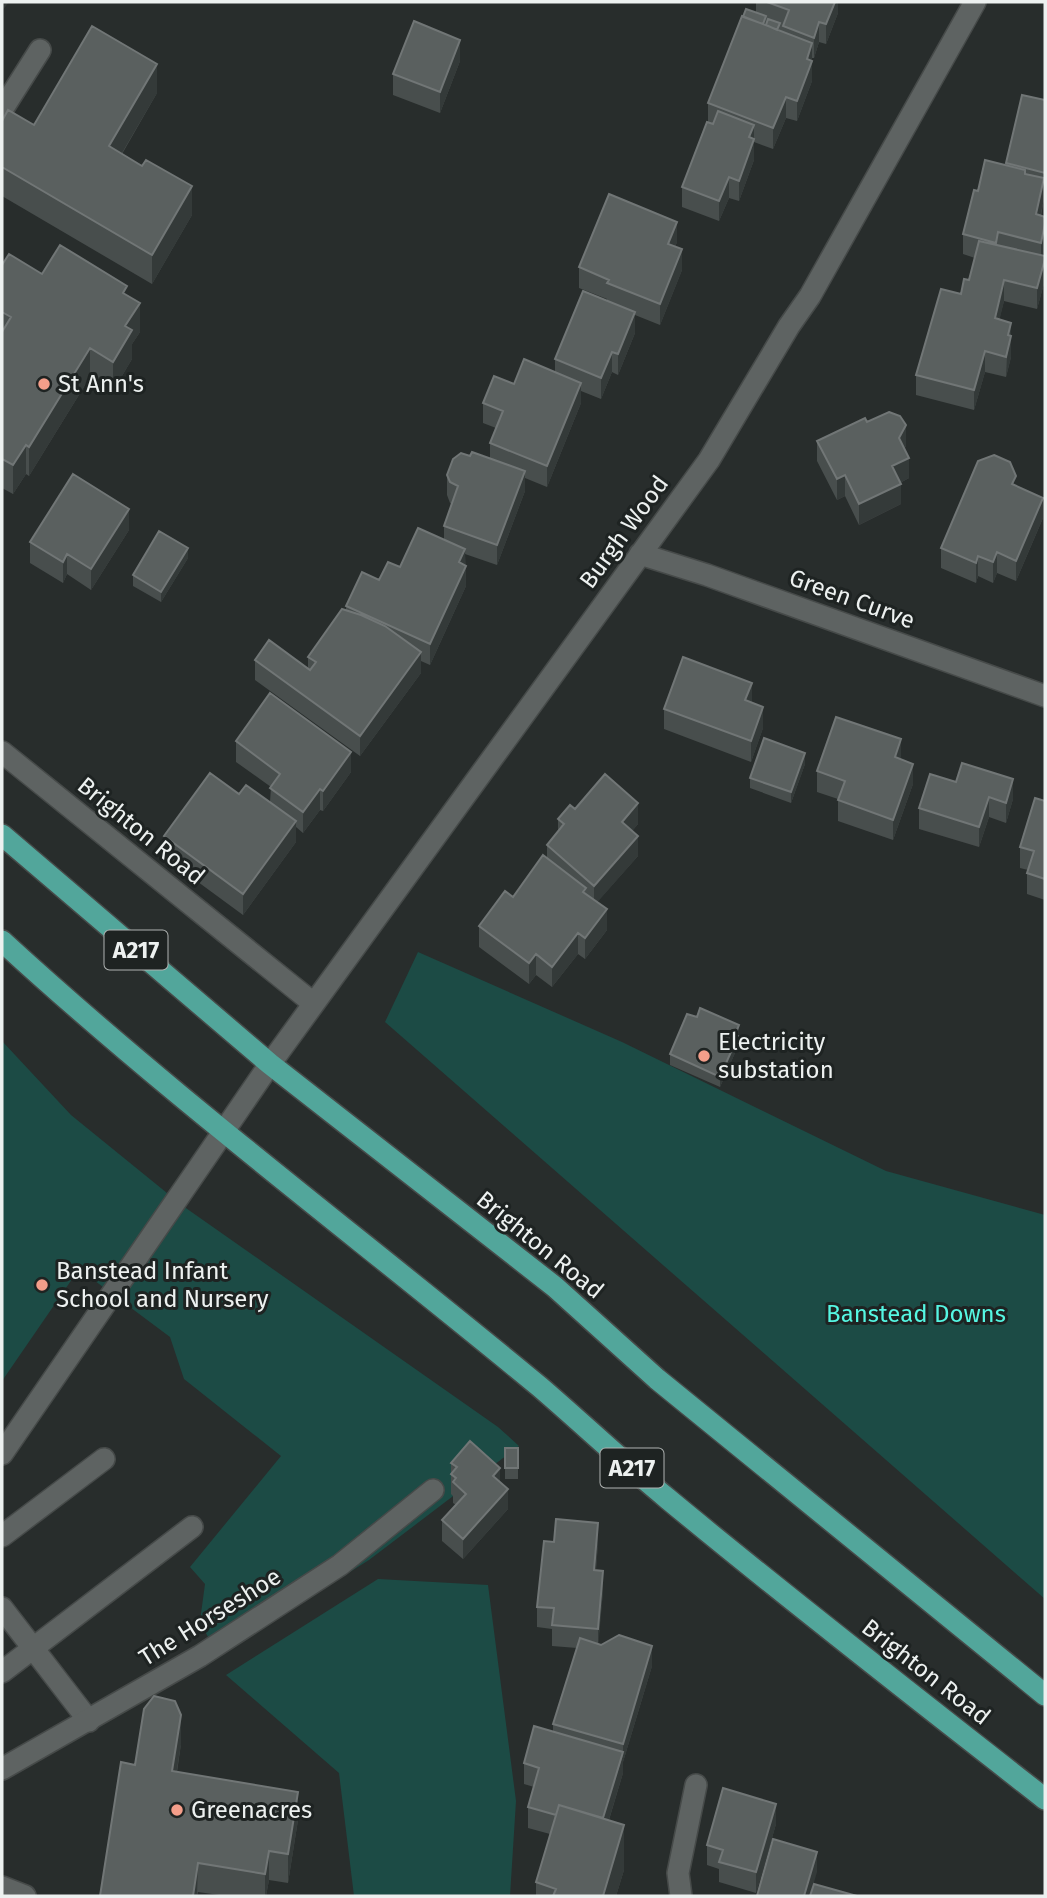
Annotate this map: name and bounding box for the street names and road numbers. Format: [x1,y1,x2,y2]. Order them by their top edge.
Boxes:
street label: Burgh Wood [574,470,674,594]
street label: Green Curve [786,563,918,635]
street label: Brighton Road [72,771,210,891]
road number: A217 [104,931,168,970]
street label: Brighton Road [471,1185,609,1305]
road number: A217 [600,1448,664,1488]
street label: The Horseshoe [134,1562,286,1672]
street label: Brighton Road [856,1613,996,1731]

